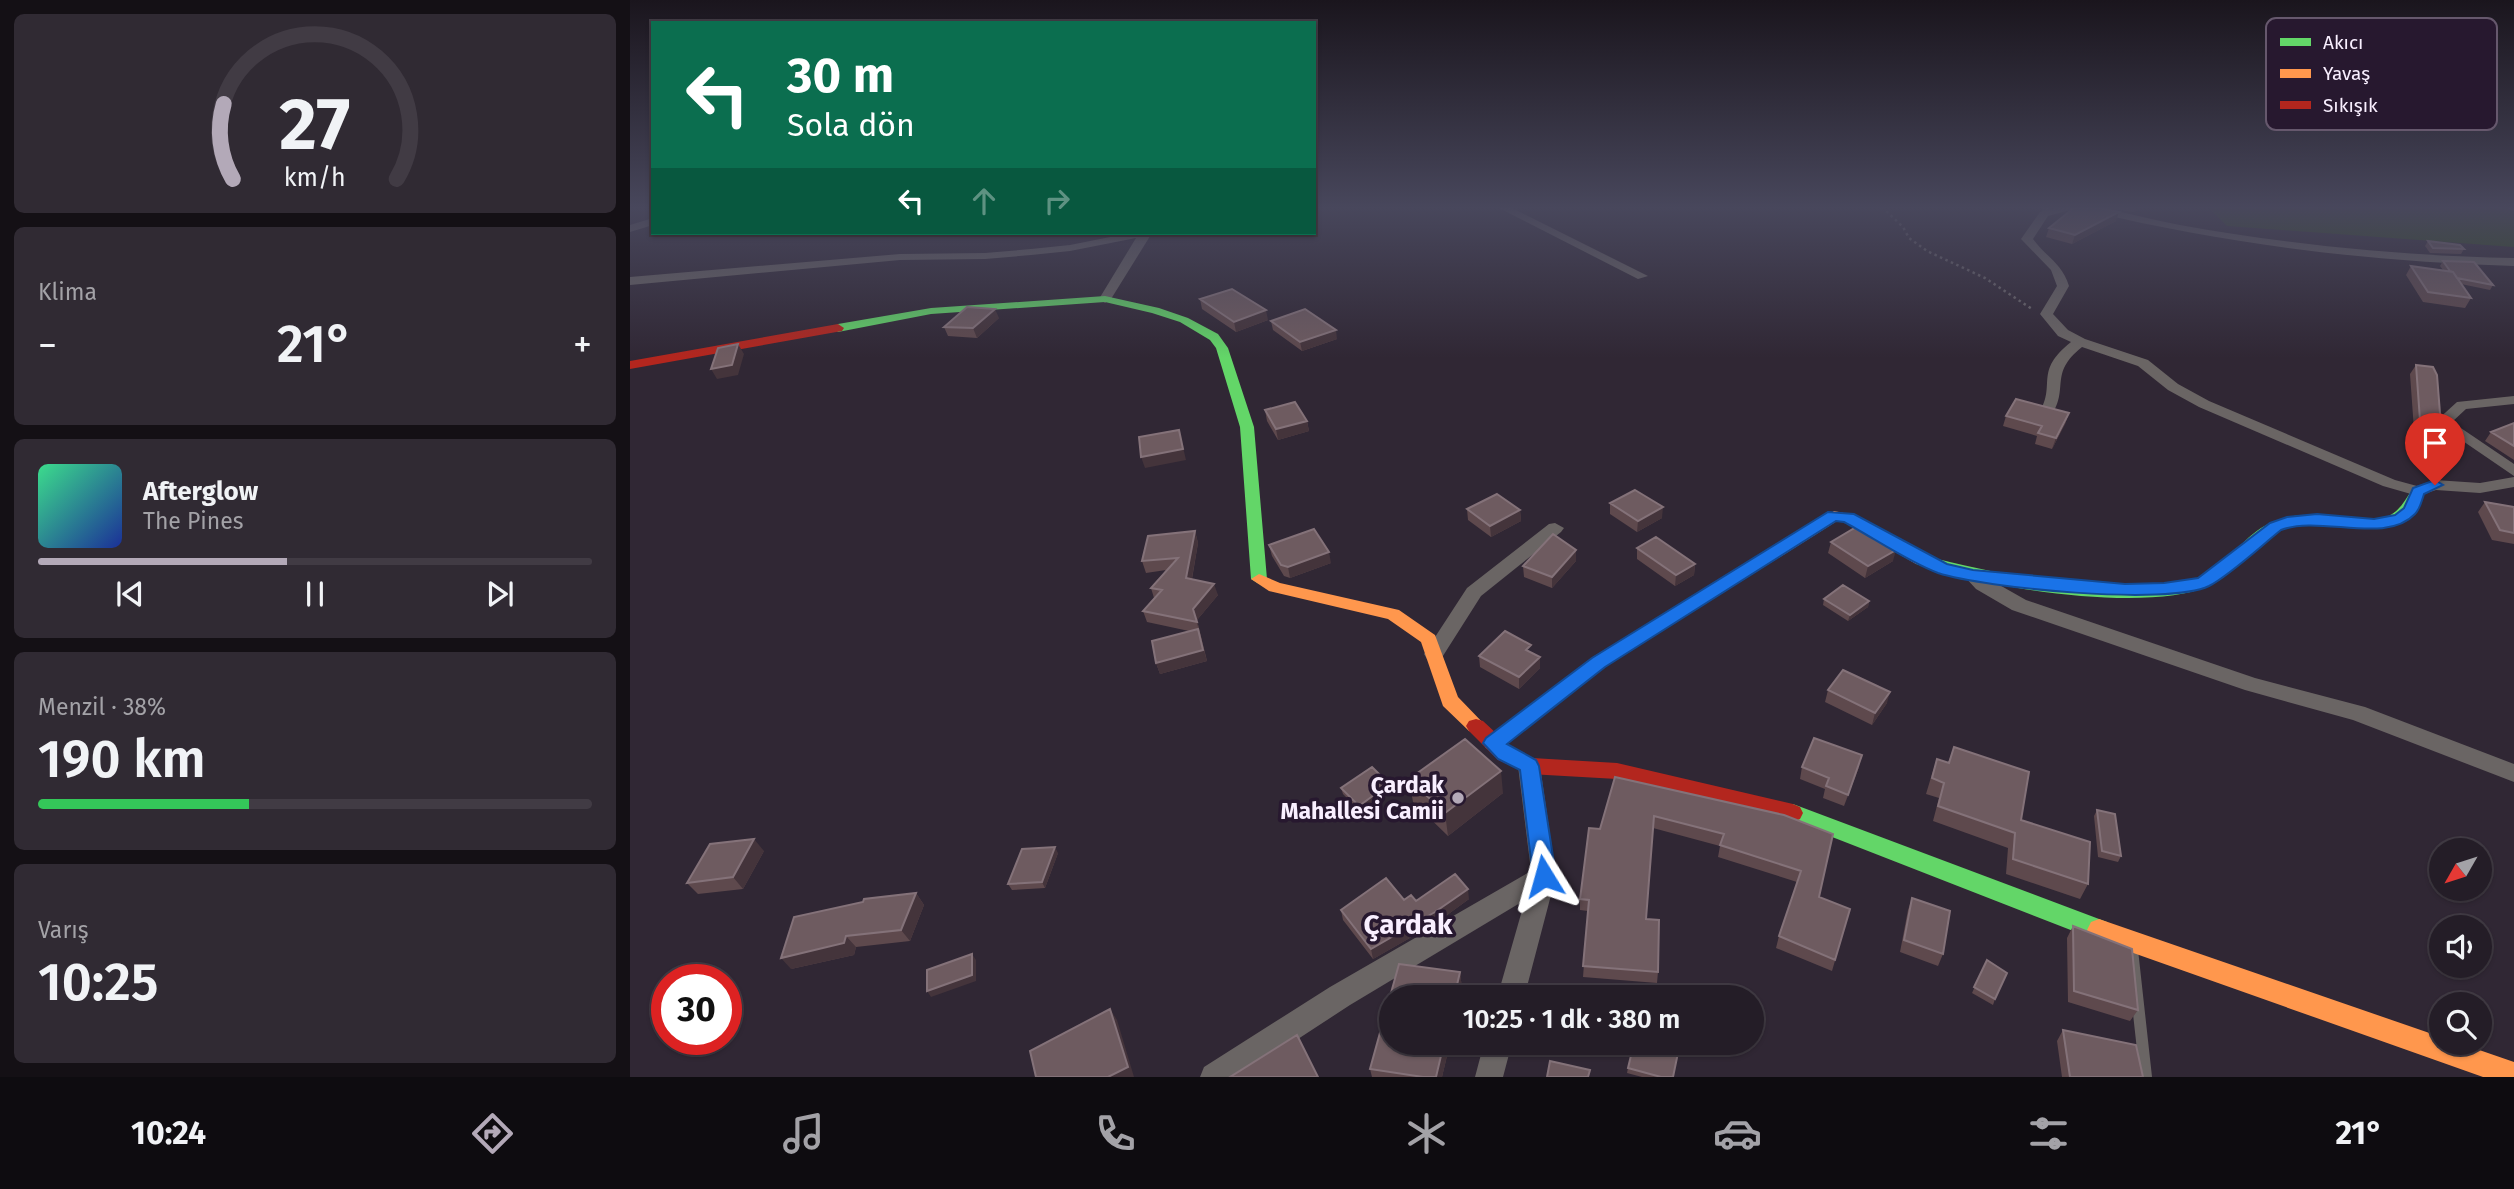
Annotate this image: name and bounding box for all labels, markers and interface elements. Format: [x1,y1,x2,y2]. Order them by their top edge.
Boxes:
legend [2266,18,2497,130]
text: Akıcı [2323,31,2363,54]
text: 30 m [787,46,894,105]
icon: left [672,49,763,140]
text: Yavaş [2323,62,2370,85]
text: 27 [280,82,350,169]
text: Sıkışık [2323,94,2378,117]
text: Sola dön [787,106,915,144]
text: km/h [284,163,346,193]
icon: left [892,182,930,220]
icon: ahead [965,182,1003,220]
icon: right [1038,182,1076,220]
text: Klima [38,278,97,306]
text: 21° [277,313,353,376]
text: − [38,322,57,368]
text: + [573,322,592,368]
pin [2405,413,2465,485]
icon: arrive [2416,424,2454,462]
text: Afterglow [143,476,258,507]
text: The Pines [143,507,244,535]
icon: previous [111,575,149,613]
icon: pause [296,575,334,613]
icon: next [481,575,519,613]
text: Menzil · 38% [38,693,166,721]
text: 190 km [38,728,206,791]
place label: Çardak Mahallesi Camii [1280,771,1444,825]
marker: Çardak Mahallesi Camii [1450,790,1466,806]
north arrow [2429,838,2492,901]
map controls [2429,838,2492,1055]
position arrow [1507,839,1581,913]
district label: Çardak [1363,908,1453,942]
button: sound [2429,915,2492,978]
text: Varış [38,916,89,944]
text: 10:25 [38,951,158,1014]
speed limit sign: 30 [651,964,742,1055]
button: search [2429,992,2492,1055]
text: 10:25 · 1 dk · 380 m [1463,1004,1680,1035]
icon: directions [468,1109,517,1158]
icon: music [779,1109,828,1158]
icon: phone [1091,1109,1140,1158]
icon: climate [1402,1109,1451,1158]
icon: car [1713,1109,1762,1158]
icon: filters [2024,1109,2073,1158]
text: 10:24 [131,1114,206,1152]
text: 21° [2335,1114,2383,1152]

